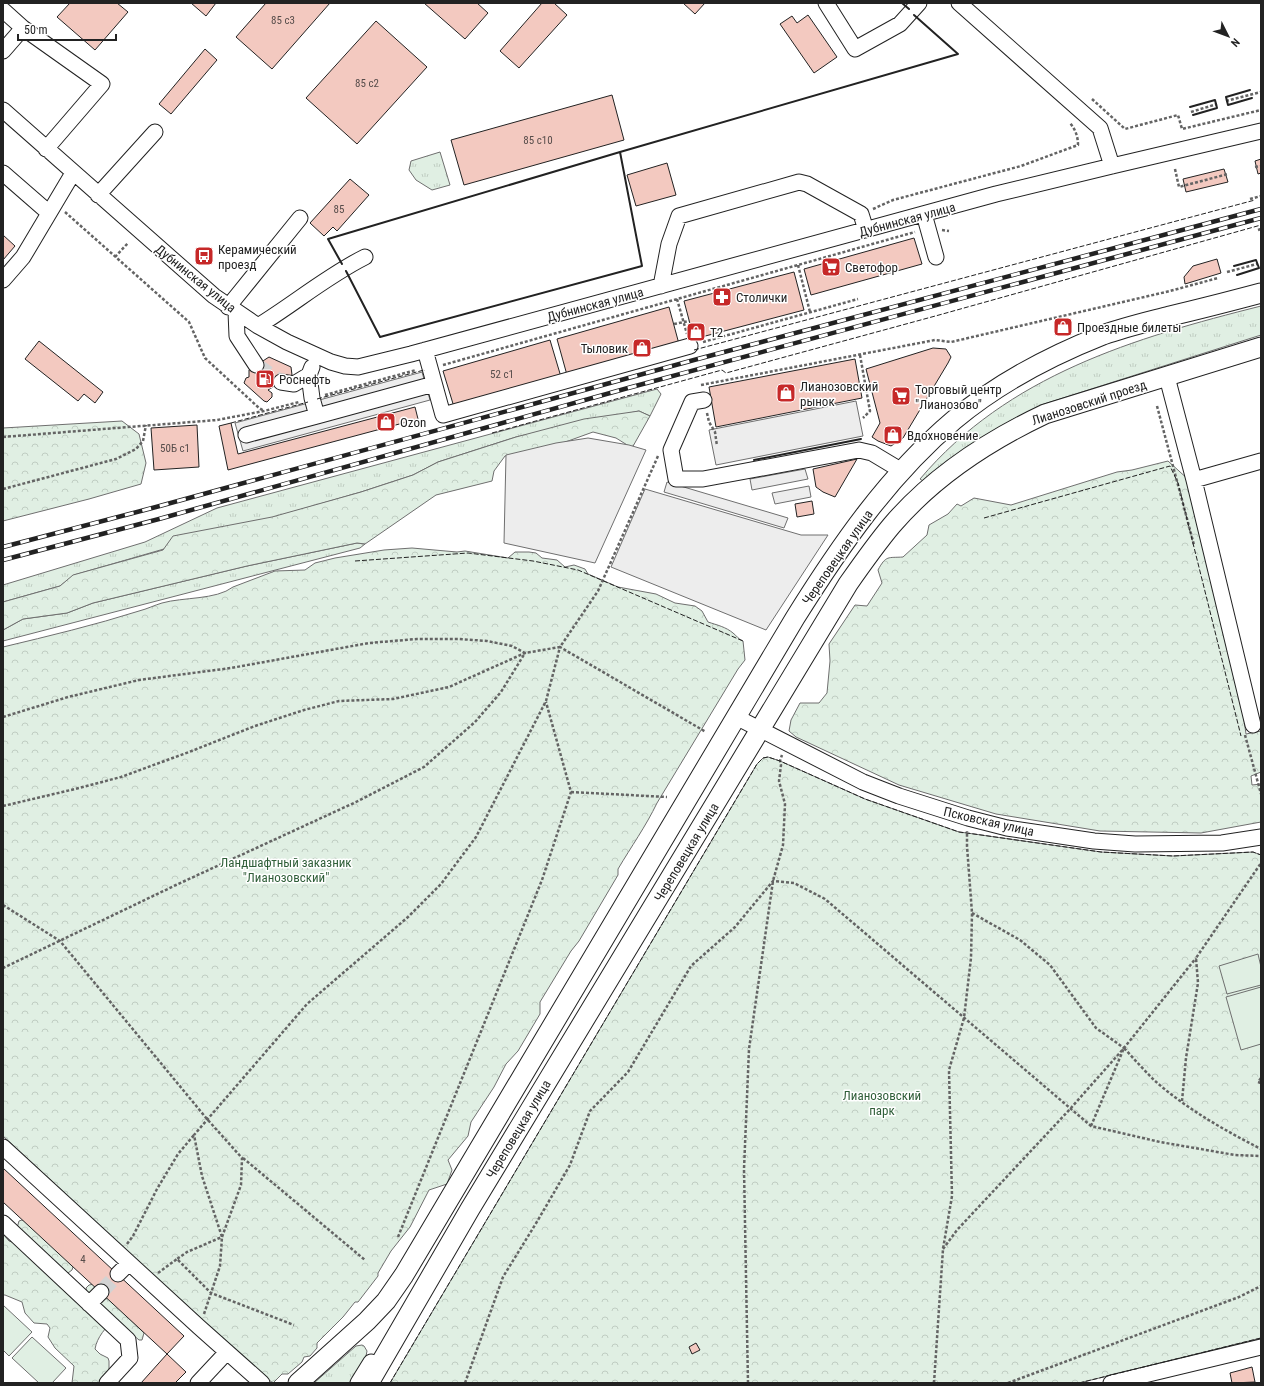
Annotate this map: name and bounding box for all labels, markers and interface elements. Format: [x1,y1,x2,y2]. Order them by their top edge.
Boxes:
house number: 85 с3 [271,14,295,27]
scale bar [18,16,116,42]
north arrow [1208,16,1248,56]
text: 50 m [24,23,48,37]
text: N [1228,35,1242,49]
house number: 85 с2 [355,77,379,90]
house number: 85 с10 [523,134,553,147]
street label: Дубнинская улица [857,199,957,240]
house number: 85 [334,203,344,216]
street label: Дубнинская улица [152,241,239,315]
place label: Керамический проезд [218,242,297,272]
bus stop icon: Керамический проезд [193,245,215,267]
supermarket icon: Светофор [820,256,842,278]
place label: Светофор [845,260,898,275]
street label: Дубнинская улица [545,284,645,325]
pharmacy icon: Столички [711,286,733,308]
place label: Столички [736,290,787,305]
shop icon: Проездные билеты [1052,316,1074,338]
place label: Проездные билеты [1077,320,1181,335]
shop icon: T2 [685,321,707,343]
place label: T2 [710,325,723,340]
shop icon: Тыловик [631,337,653,359]
place label: Тыловик [581,341,629,356]
fuel station icon: Роснефть [254,368,276,390]
house number: 52 с1 [490,368,514,381]
place label: Роснефть [279,372,331,387]
street label: Лианозовский проезд [1030,377,1148,428]
place label: Лианозовский рынок [800,379,878,409]
shop icon: Лианозовский рынок [775,382,797,404]
place label: Торговый центр "Лианозово" [915,382,1002,412]
supermarket icon: Торговый центр "Лианозово" [890,385,912,407]
shop icon: Ozon [375,411,397,433]
place label: Ozon [400,415,426,430]
shop icon: Вдохновение [882,424,904,446]
place label: Вдохновение [907,428,978,443]
house number: 50Б с1 [160,442,190,455]
street label: Череповецкая улица [799,507,876,608]
street label: Череповецкая улица [651,800,722,904]
street label: Псковская улица [942,804,1036,839]
park label: Ландшафтный заказник "Лианозовский" [220,855,352,885]
street label: Череповецкая улица [483,1077,554,1181]
park label: Лианозовский парк [843,1088,921,1118]
house number: 4 [80,1253,86,1266]

